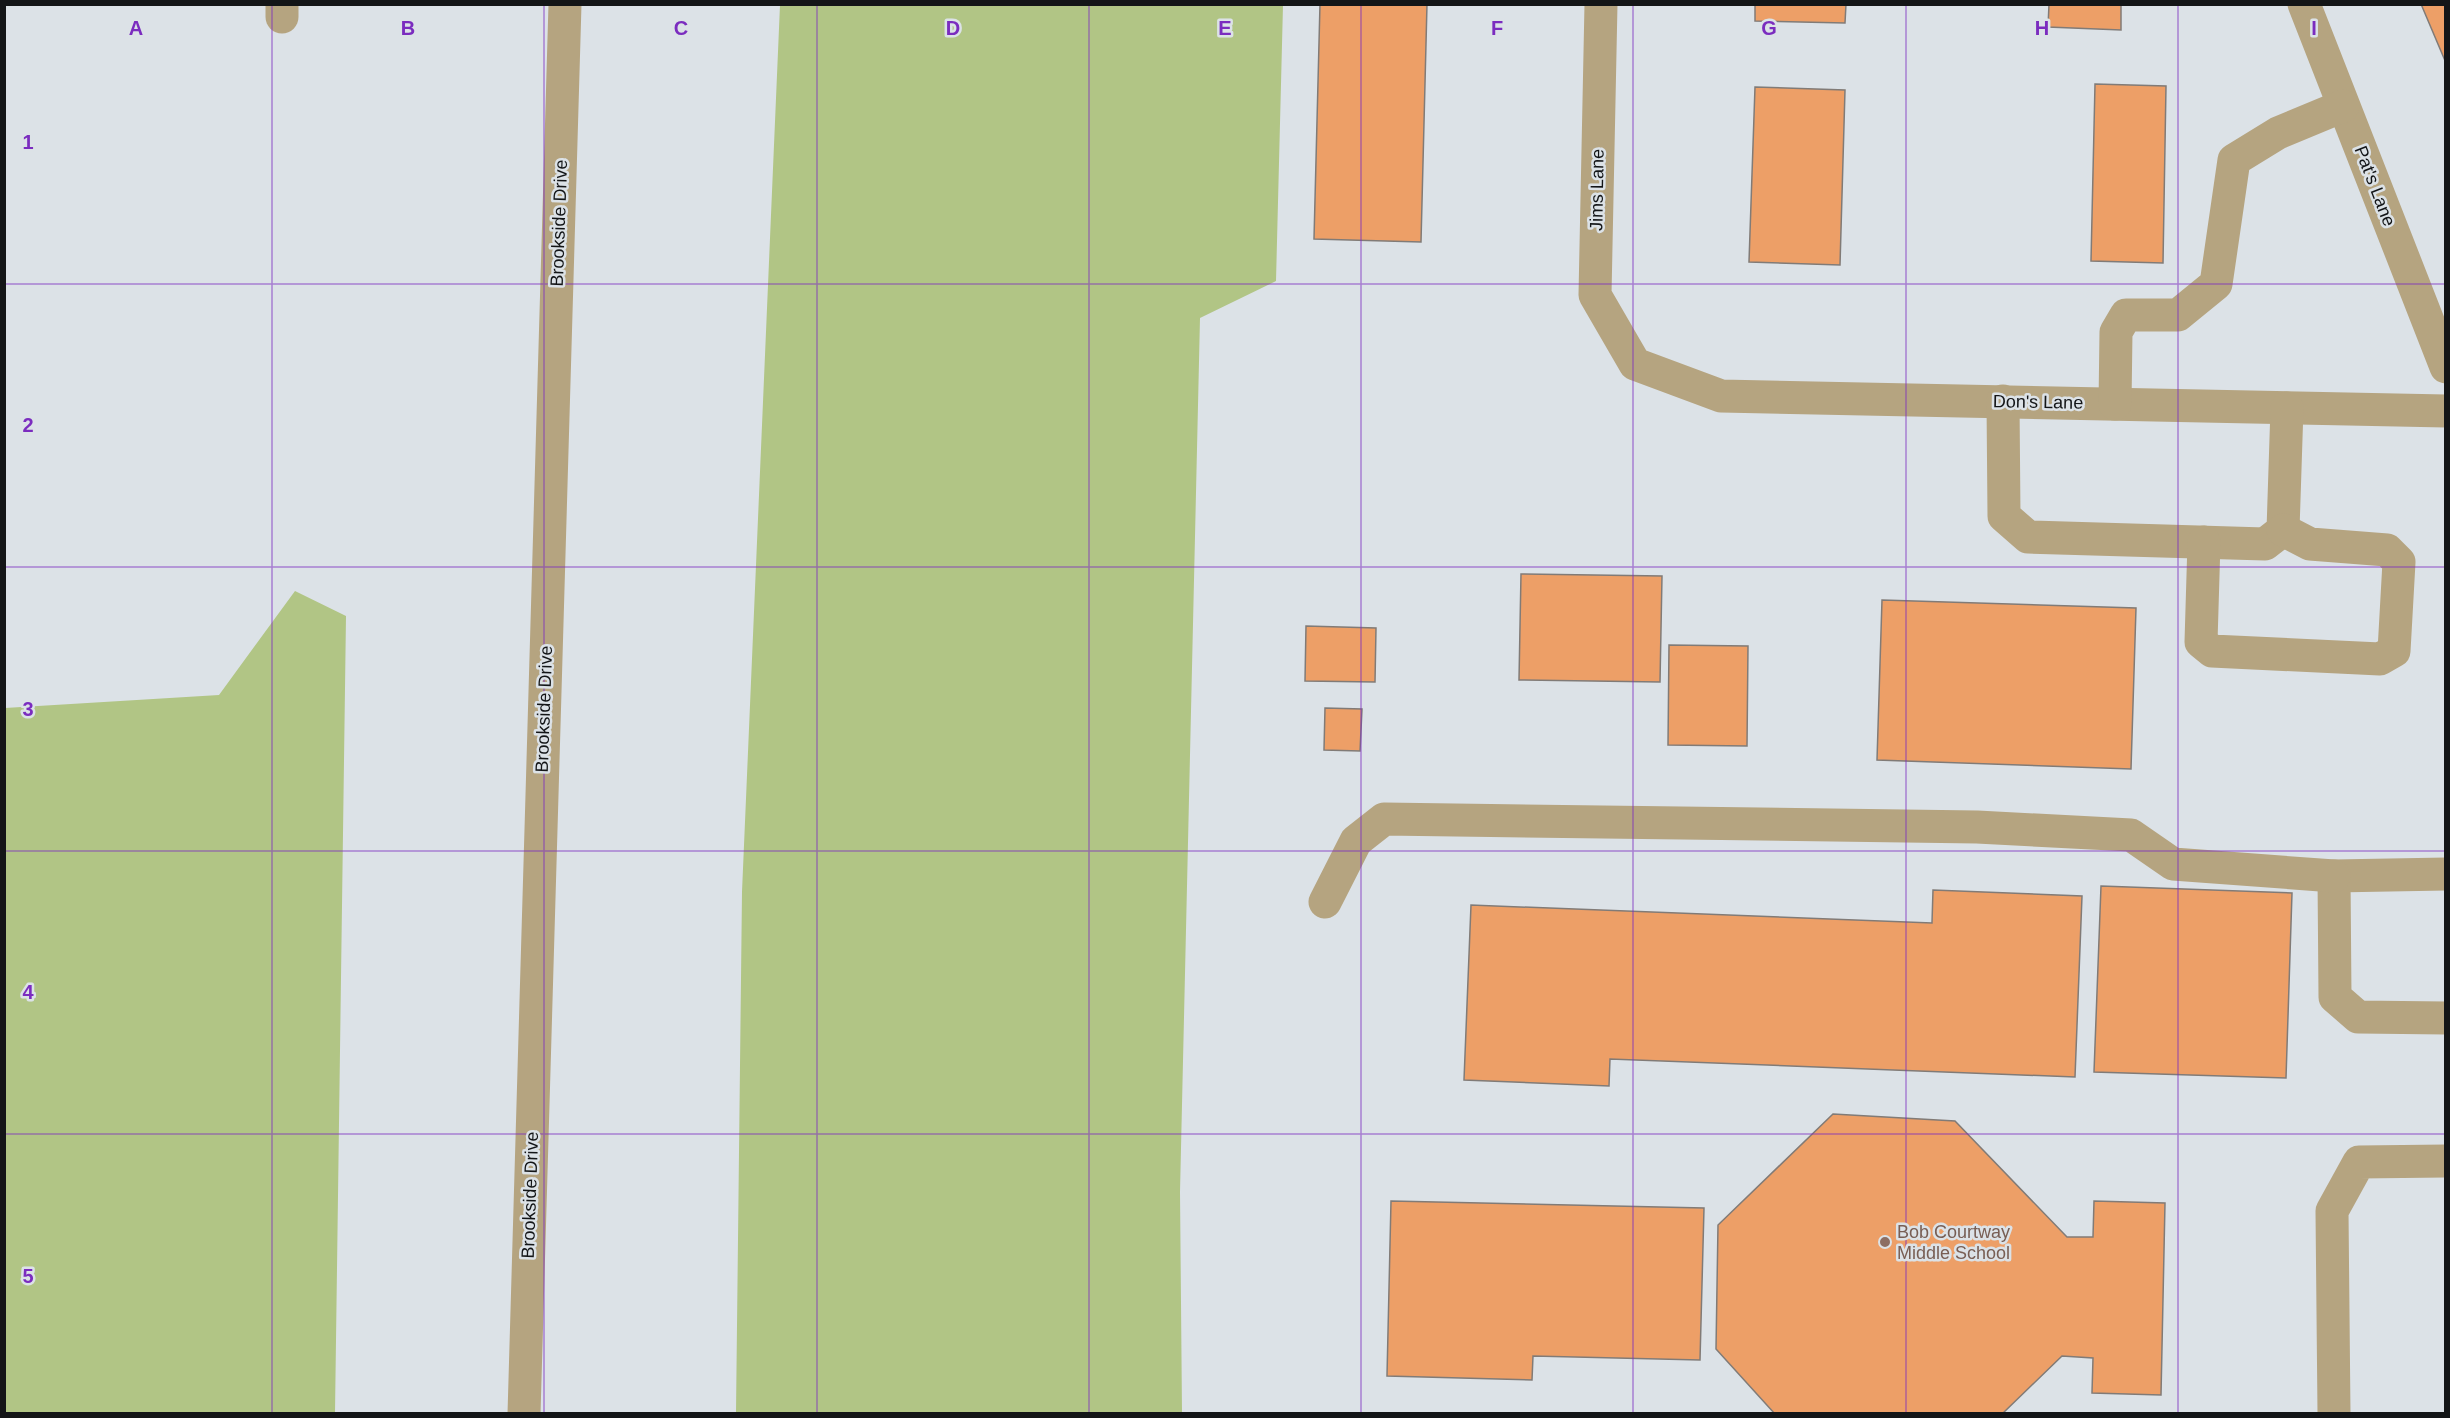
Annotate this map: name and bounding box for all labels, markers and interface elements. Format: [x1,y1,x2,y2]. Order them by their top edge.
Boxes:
text: A [129,17,143,39]
text: B [401,17,415,39]
text: C [674,17,688,39]
text: D [946,17,960,39]
text: E [1218,17,1232,39]
text: F [1491,17,1503,39]
text: G [1761,17,1777,39]
text: H [2035,17,2049,39]
text: I [2311,17,2317,39]
text: 1 [22,131,34,153]
street label: Pat's Lane [2351,143,2399,229]
street label: Jims Lane [1586,149,1608,231]
street label: Brookside Drive [547,159,571,287]
street label: Don's Lane [1993,391,2083,413]
text: 2 [22,414,34,436]
street label: Brookside Drive [532,645,556,773]
text: 3 [22,698,34,720]
text: 4 [22,981,34,1003]
street label: Brookside Drive [518,1131,542,1259]
place label: Bob Courtway Middle School [1897,1222,2010,1263]
marker: Bob Courtway Middle School [1878,1235,1892,1249]
text: 5 [22,1265,34,1287]

